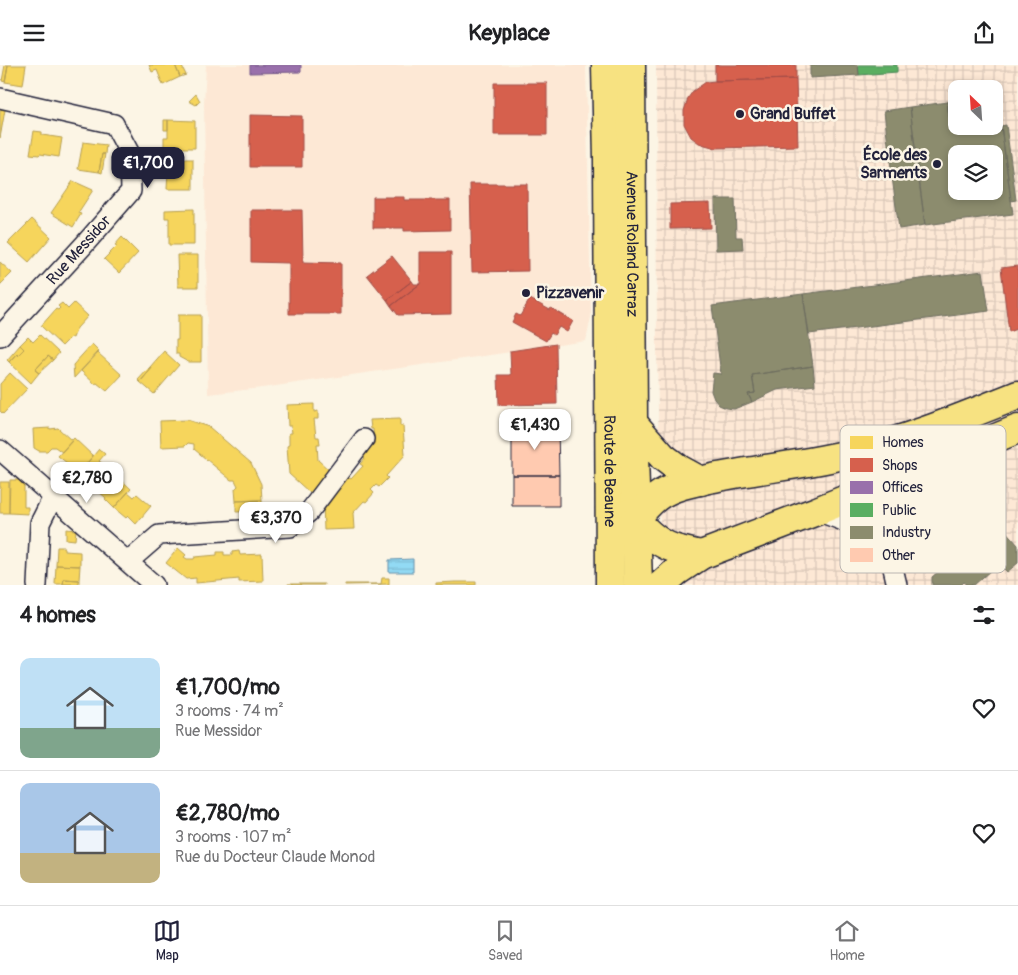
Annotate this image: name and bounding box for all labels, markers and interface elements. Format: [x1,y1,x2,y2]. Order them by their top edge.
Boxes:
icon: menu [20,19,48,47]
text: Keyplace [468,19,550,47]
icon: share [970,19,998,47]
north arrow [948,80,1002,135]
map controls [948,80,1003,200]
place label: Grand Buffet [750,104,836,124]
marker: Grand Buffet [734,108,746,120]
place label: École des Sarments [860,144,928,183]
button: layers [948,145,1003,200]
pin: €1,700 [107,147,189,189]
text: €1,700 [122,153,174,173]
marker: École des Sarments [931,158,943,170]
street label: Avenue Roland Carraz [622,171,642,317]
street label: Rue Messidor [42,211,116,289]
place label: Pizzavenir [536,283,604,303]
marker: Pizzavenir [520,287,532,299]
pin: €1,430 [494,409,576,451]
text: €1,430 [510,415,560,435]
street label: Route de Beaune [599,415,620,527]
legend [840,425,1006,573]
text: Homes [882,434,924,451]
text: Shops [882,457,918,474]
pin: €2,780 [46,461,128,504]
text: €2,780 [61,468,113,488]
text: Offices [882,479,924,496]
pin: €3,370 [235,501,317,544]
text: Public [882,502,917,519]
text: €3,370 [250,508,302,528]
text: Industry [882,524,931,541]
text: Other [882,547,915,564]
icon: filters [970,601,998,629]
text: 4 homes [20,602,96,629]
text: €1,700/mo [175,674,280,701]
icon: home [60,678,120,738]
icon: heart [970,694,998,722]
text: 3 rooms · 74 m² [175,701,284,721]
text: Rue Messidor [175,721,262,741]
text: €2,780/mo [175,800,279,827]
icon: home [60,803,120,863]
icon: heart [970,819,998,847]
text: 3 rooms · 107 m² [175,827,292,847]
text: Rue du Docteur Claude Monod [175,847,375,867]
tab: Map [153,917,181,964]
tab: Saved [488,917,523,964]
tab: Home [829,917,865,964]

